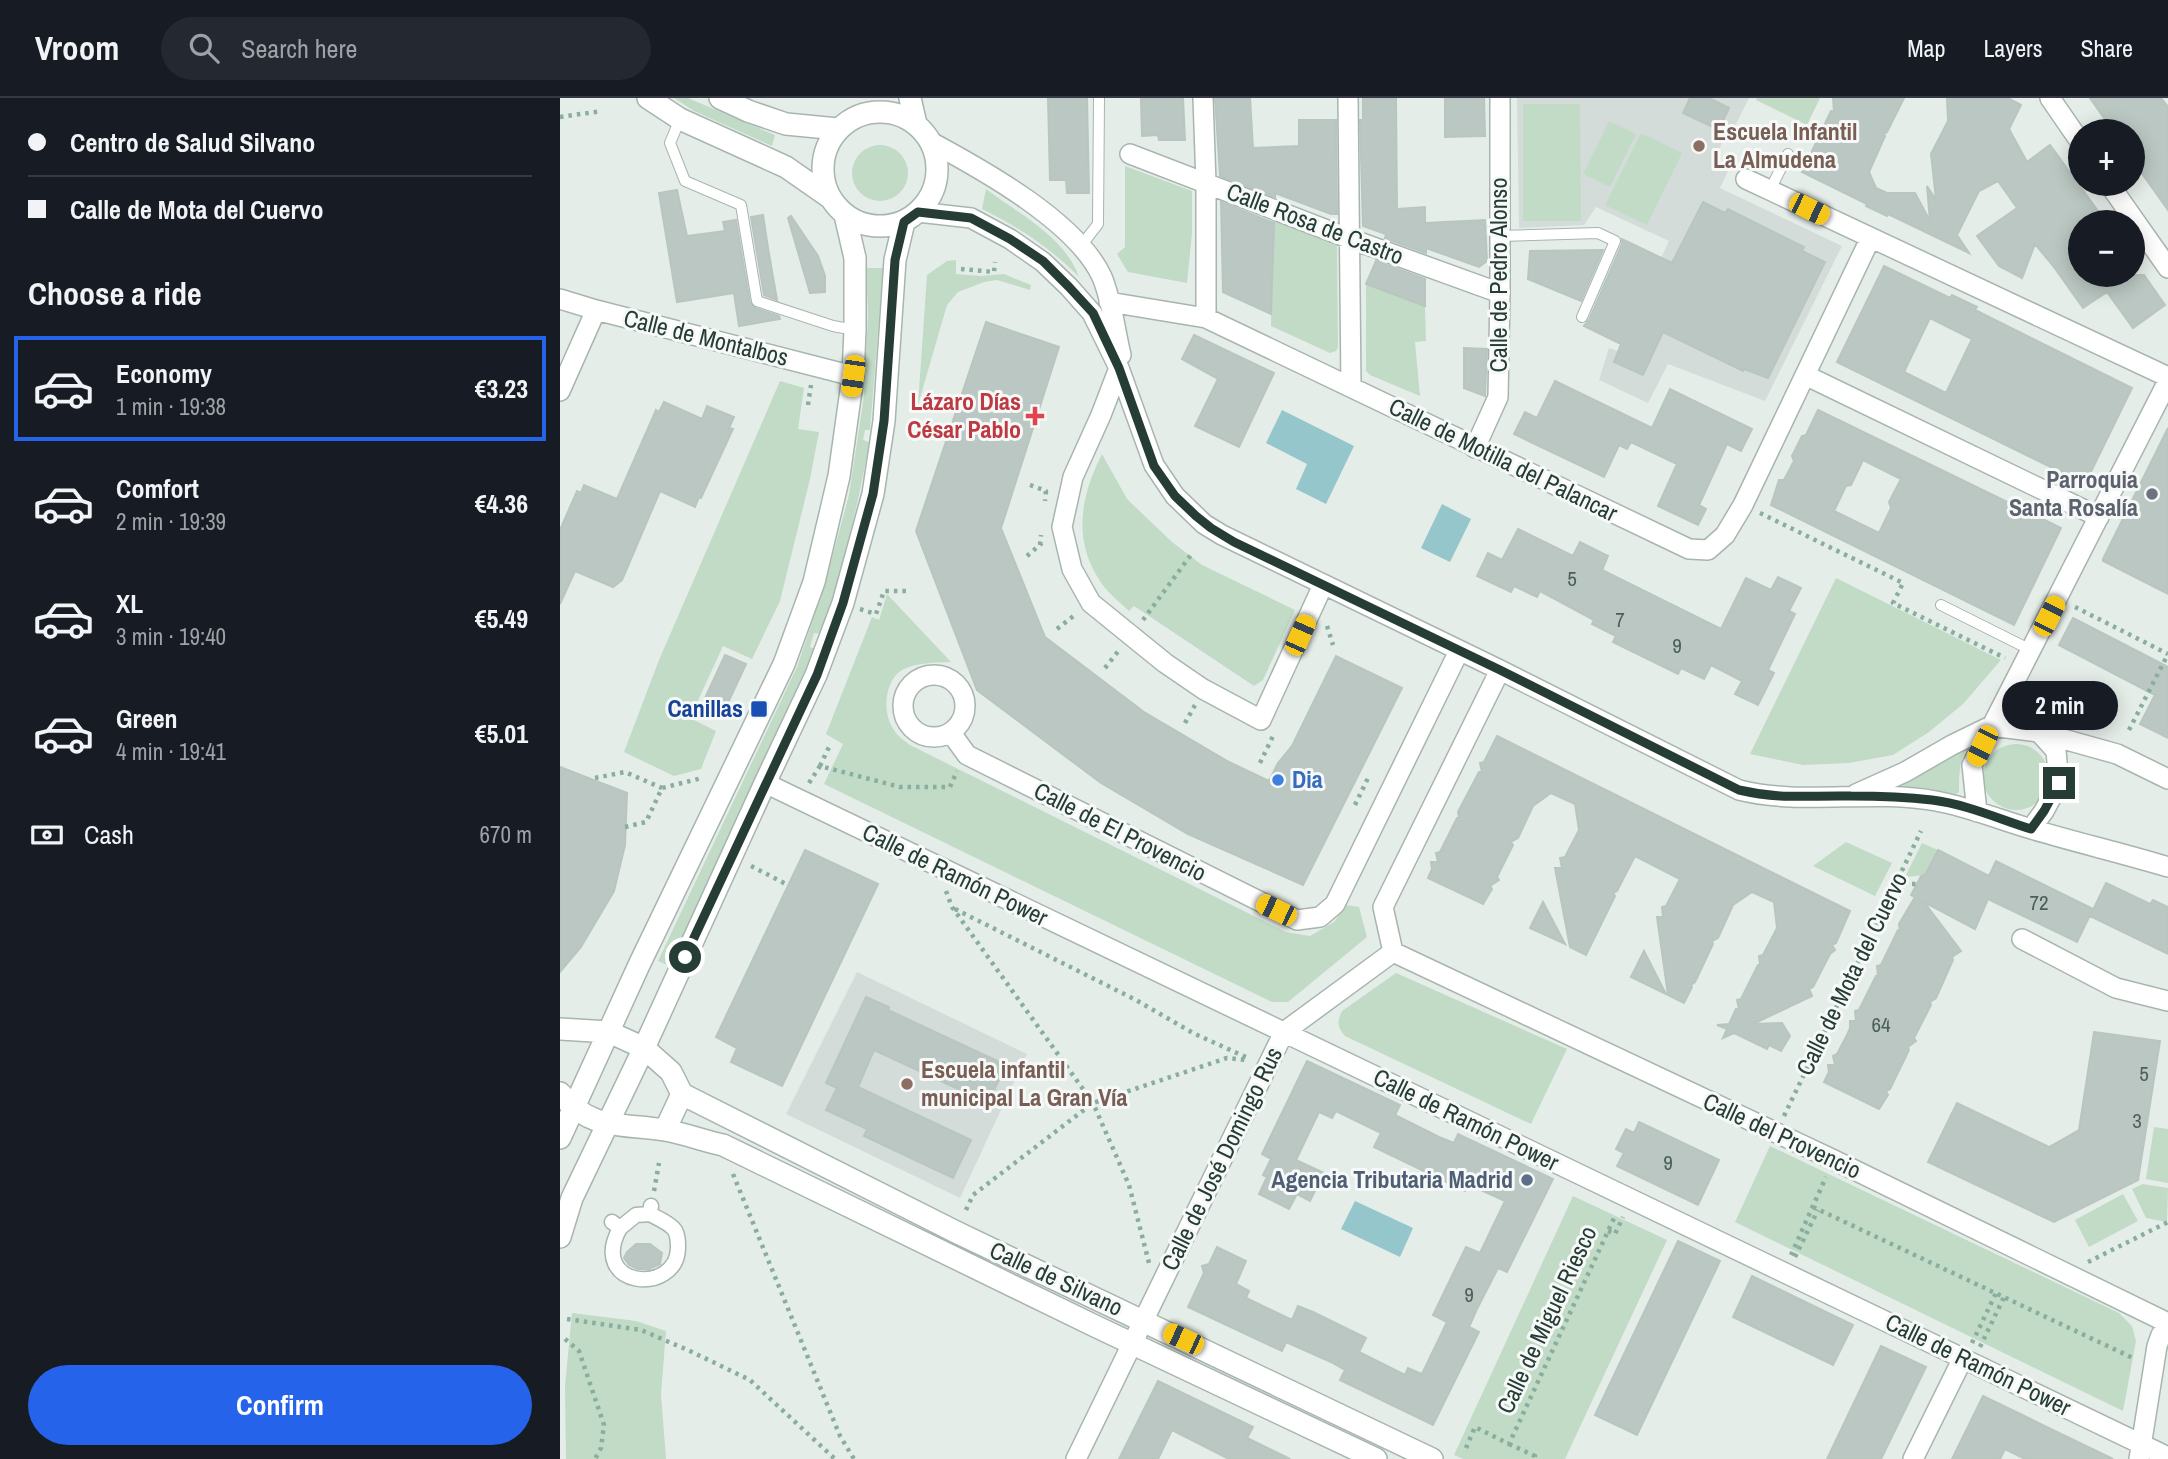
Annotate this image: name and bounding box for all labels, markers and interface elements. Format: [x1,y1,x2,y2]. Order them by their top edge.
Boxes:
search box [161,17,651,80]
text: Vroom [35,26,119,70]
icon: search [185,29,223,67]
text: Search here [241,31,357,66]
text: Map [1907,32,1945,64]
text: Layers [1983,32,2042,64]
text: Share [2080,32,2133,64]
place label: Escuela Infantil La Almudena [1713,115,1857,175]
map controls [2068,119,2145,287]
button: + [2068,119,2145,196]
text: Centro de Salud Silvano [70,125,315,160]
marker: Escuela Infantil La Almudena [1691,138,1707,154]
street label: Calle Rosa de Castro [1222,175,1408,272]
street label: Calle de Pedro Alonso [1482,178,1514,372]
car [1786,190,1833,228]
text: Calle de Mota del Cuervo [70,192,324,227]
button: − [2068,210,2145,287]
text: Choose a ride [28,272,202,315]
street label: Calle de Montalbos [621,301,792,373]
car [840,354,867,398]
text: Economy [116,356,212,391]
icon: car [32,357,95,420]
text: €3.23 [475,371,528,406]
place label: Lázaro Días César Pablo [907,385,1021,445]
street label: Calle de Motilla del Palancar [1384,390,1623,529]
text: 1 min · 19:38 [116,391,226,422]
marker: Lázaro Días César Pablo [1027,408,1043,424]
place label: Parroquia Santa Rosalía [2009,463,2138,523]
text: Comfort [116,471,199,506]
icon: car [32,472,95,535]
text: €4.36 [475,486,528,521]
marker: Parroquia Santa Rosalía [2144,486,2160,502]
text: 2 min · 19:39 [116,506,226,537]
house number: 5 [1567,564,1577,593]
text: XL [116,586,143,621]
icon: car [32,587,95,650]
car [2031,593,2068,639]
text: €5.49 [475,601,528,636]
house number: 7 [1615,605,1625,634]
car [1282,612,1319,658]
text: 3 min · 19:40 [116,621,226,652]
house number: 9 [1672,631,1682,660]
callout: 2 min [2001,682,2117,730]
text: 2 min [2035,690,2085,721]
place label: Canillas [668,692,743,724]
marker: Canillas [749,699,769,719]
text: Green [116,701,178,736]
icon: car [32,702,95,765]
text: €5.01 [475,716,528,751]
car [1964,723,2001,769]
text: 4 min · 19:41 [116,736,226,767]
place label: Dia [1292,763,1323,795]
route end [2043,767,2075,799]
marker: Dia [1270,772,1286,788]
street label: Calle de El Provencio [1029,774,1212,888]
street label: Calle de Ramón Power [857,815,1054,933]
icon: cash [28,816,66,854]
text: Cash [84,817,134,852]
text: 670 m [480,819,532,850]
street label: Calle de Mota del Cuervo [1788,867,1914,1080]
house number: 72 [2029,888,2049,917]
car [1253,891,1300,929]
route start [669,941,701,973]
house number: 64 [1871,1010,1891,1039]
street label: Calle de José Domingo Rus [1153,1041,1289,1276]
place label: Escuela infantil municipal La Gran Vía [921,1053,1127,1113]
house number: 5 [2139,1059,2149,1088]
street label: Calle de Ramón Power [1368,1060,1565,1178]
marker: Escuela infantil municipal La Gran Vía [899,1076,915,1092]
street label: Calle del Provencio [1698,1085,1867,1186]
house number: 3 [2132,1106,2142,1135]
house number: 9 [1663,1148,1673,1177]
place label: Agencia Tributaria Madrid [1271,1163,1513,1195]
marker: Agencia Tributaria Madrid [1519,1172,1535,1188]
street label: Calle de Miguel Riesco [1489,1221,1604,1419]
street label: Calle de Silvano [985,1233,1128,1323]
house number: 9 [1464,1280,1474,1309]
street label: Calle de Ramón Power [1880,1305,2077,1423]
car [1160,1321,1207,1357]
button: Confirm [28,1365,532,1445]

